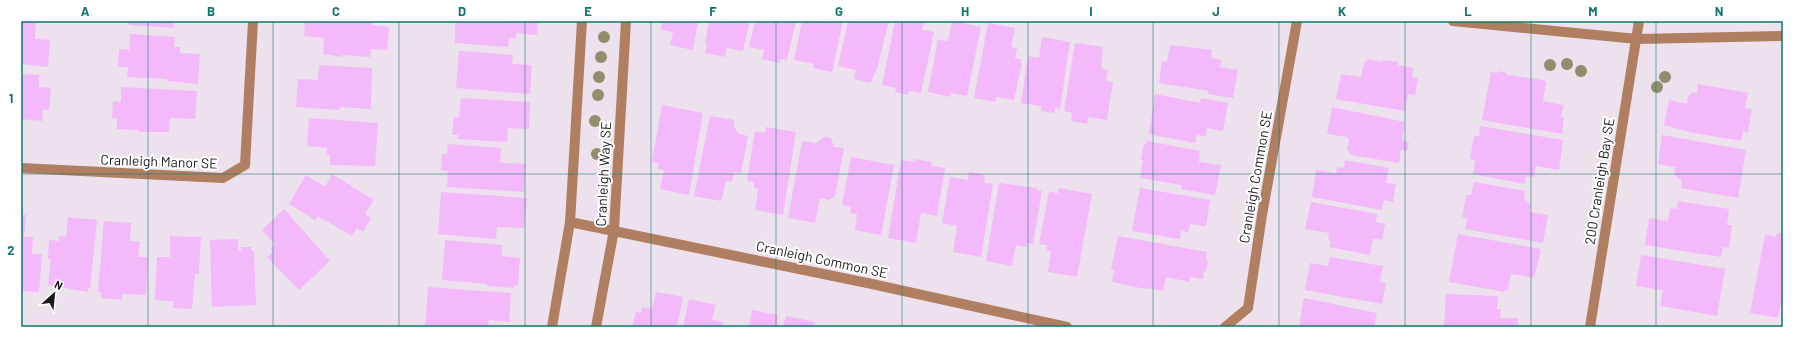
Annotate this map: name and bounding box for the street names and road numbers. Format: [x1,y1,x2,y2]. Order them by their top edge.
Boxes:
street label: Cranleigh Common SE [1235,109,1275,245]
street label: 200 Cranleigh Bay SE [1581,116,1617,246]
street label: Cranleigh Way SE [592,121,614,227]
street label: Cranleigh Manor SE [100,150,218,172]
street label: Cranleigh Common SE [755,237,889,281]

